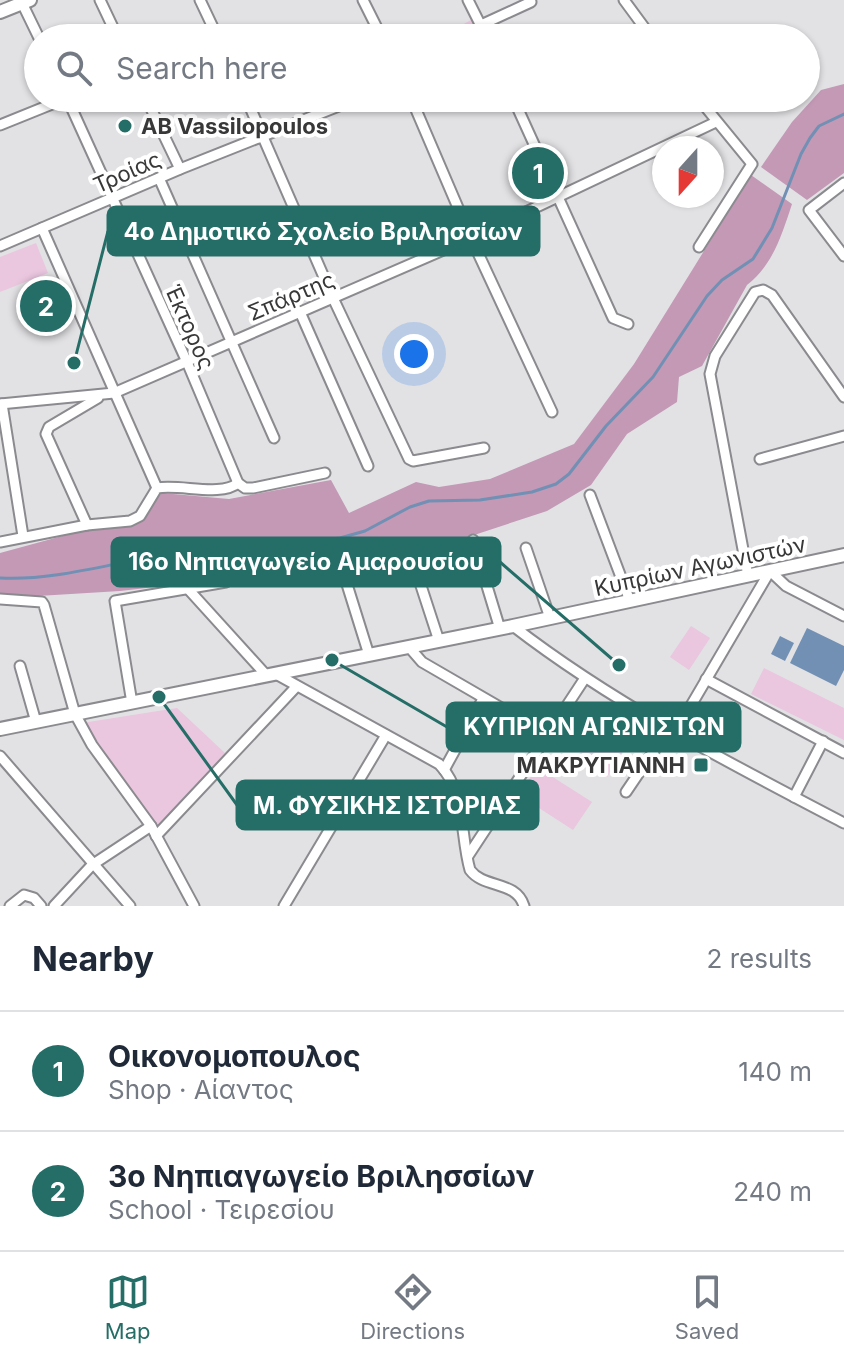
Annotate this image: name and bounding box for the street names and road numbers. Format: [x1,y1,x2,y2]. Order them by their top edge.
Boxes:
street label: Τροίας [89,146,165,198]
street label: Σπάρτης [244,266,338,326]
street label: Έκτορος [160,281,220,373]
street label: Κυπρίων Αγωνιστών [592,531,808,601]

